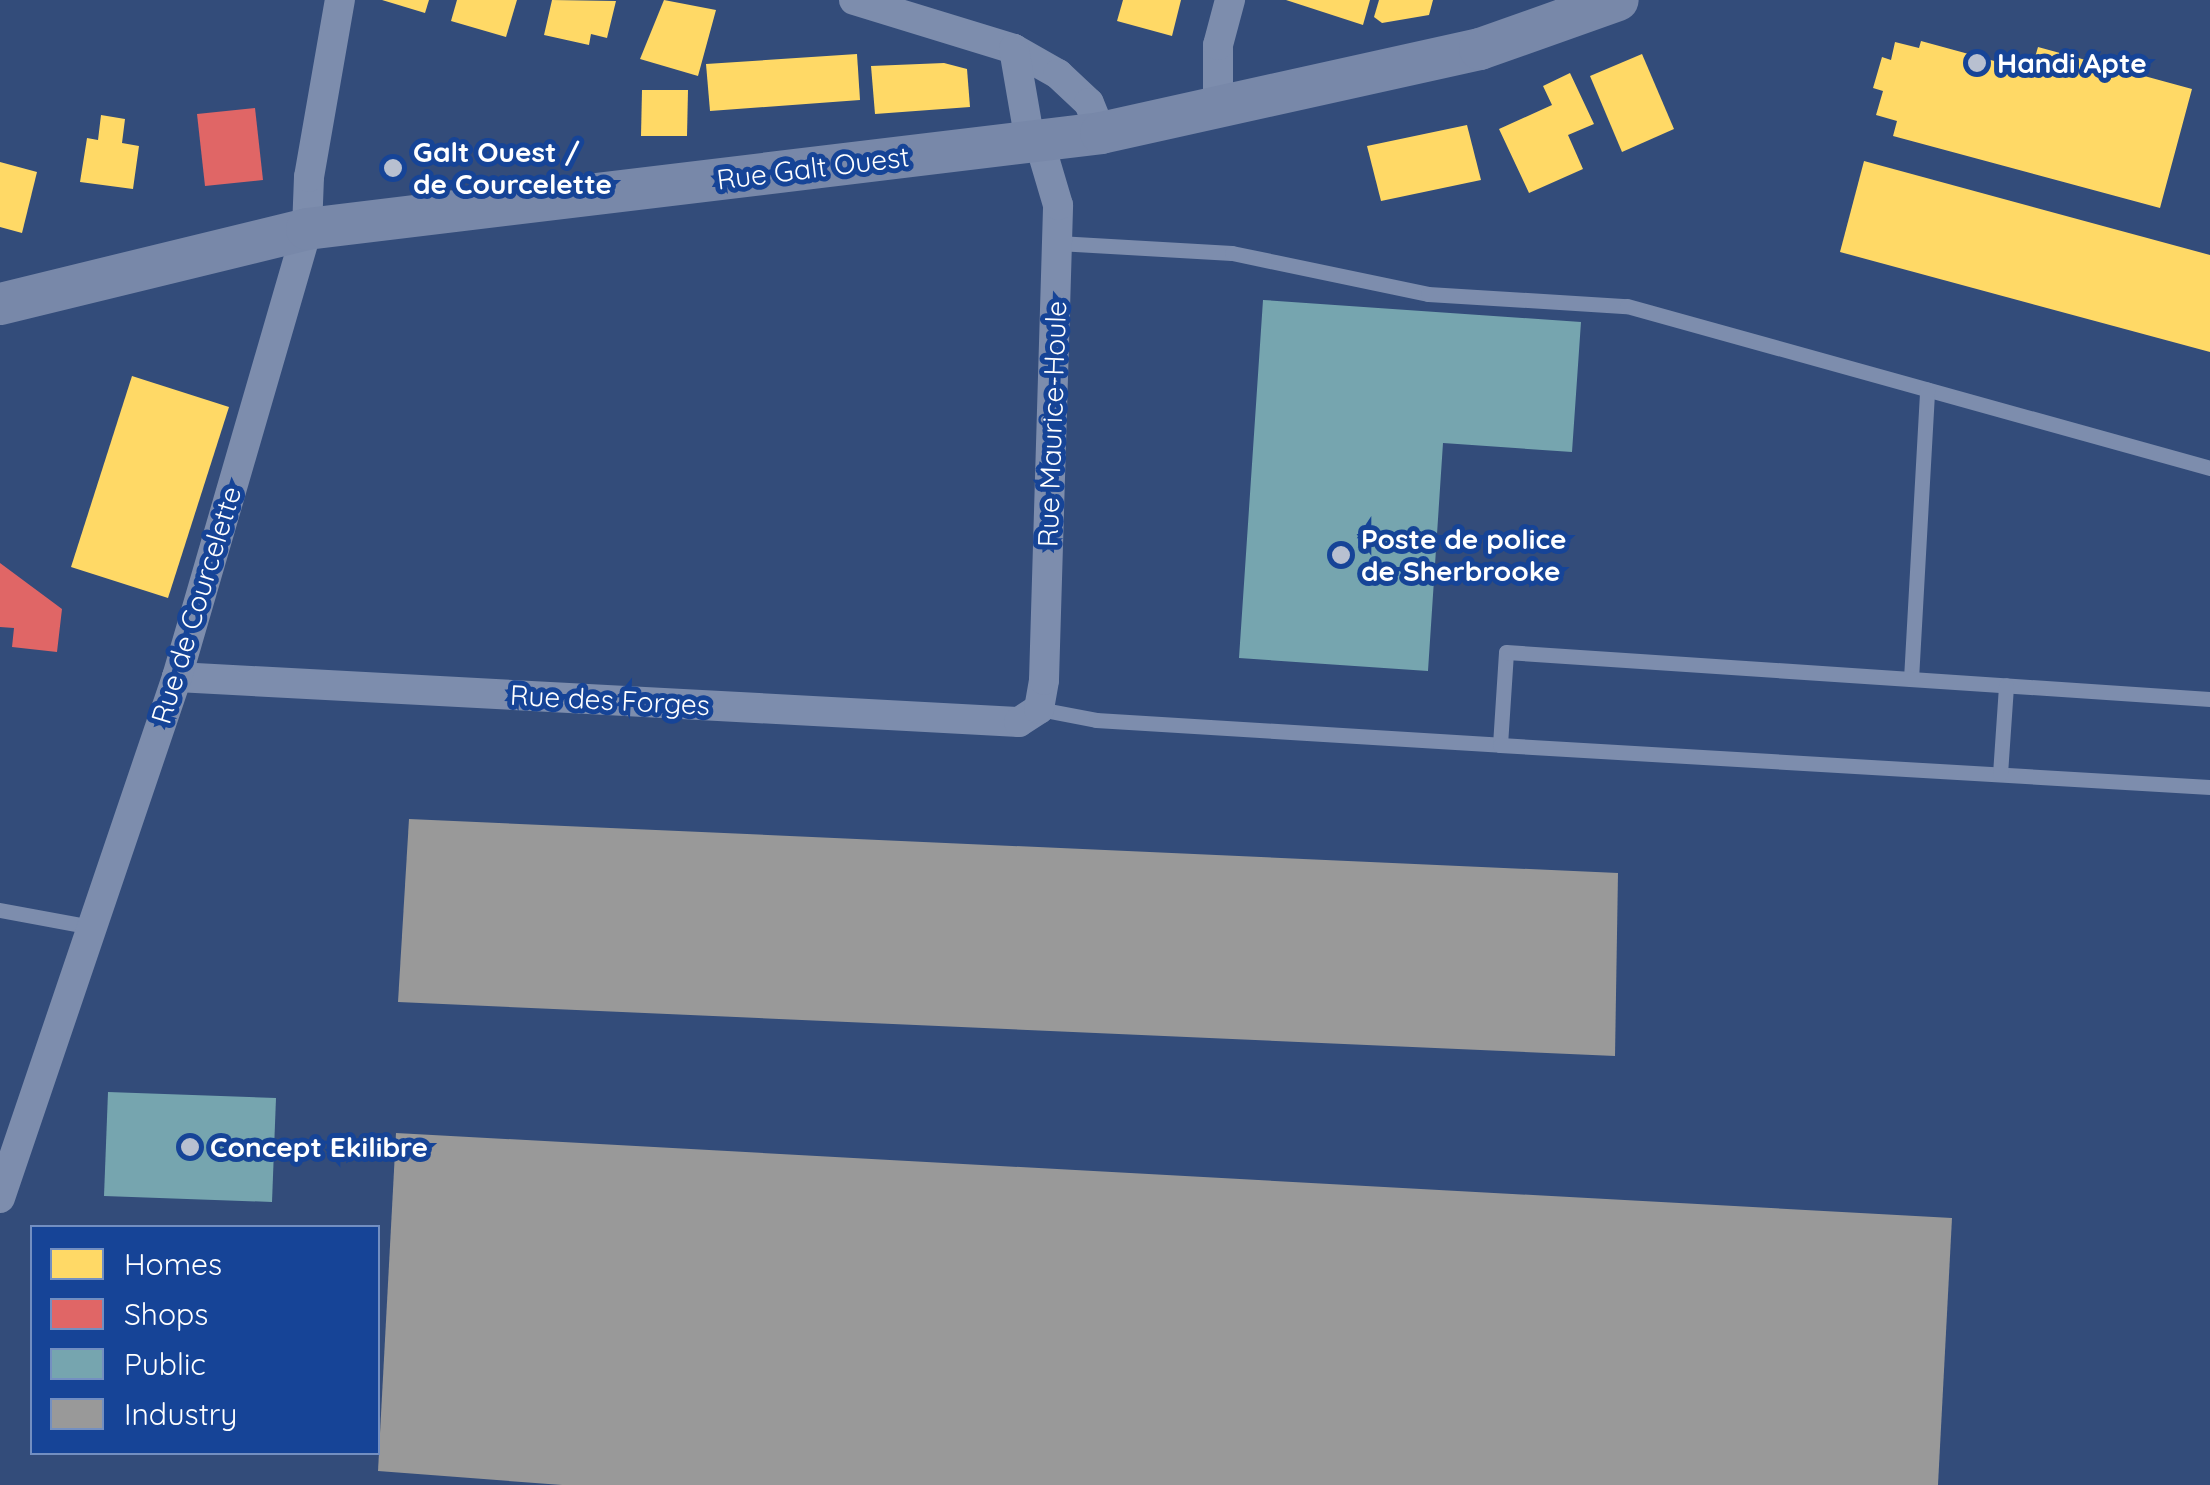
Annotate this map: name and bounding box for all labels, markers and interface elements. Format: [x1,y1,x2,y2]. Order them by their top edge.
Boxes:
place label: Handi Apte [1997,46,2147,80]
marker: Handi Apte [1966,52,1988,74]
place label: Galt Ouest / de Courcelette [413,135,612,201]
street label: Rue Galt Ouest [715,140,911,196]
marker: Galt Ouest / de Courcelette [382,157,404,179]
street label: Rue Maurice-Houle [1031,300,1073,548]
street label: Rue de Courcelette [144,482,248,728]
place label: Poste de police de Sherbrooke [1361,522,1566,588]
marker: Poste de police de Sherbrooke [1330,544,1352,566]
street label: Rue des Forges [509,678,711,722]
place label: Concept Ekilibre [210,1130,428,1164]
marker: Concept Ekilibre [179,1136,201,1158]
legend [30,1225,380,1455]
text: Homes [124,1245,222,1283]
text: Shops [124,1295,208,1333]
text: Public [124,1345,206,1383]
text: Industry [124,1395,237,1433]

